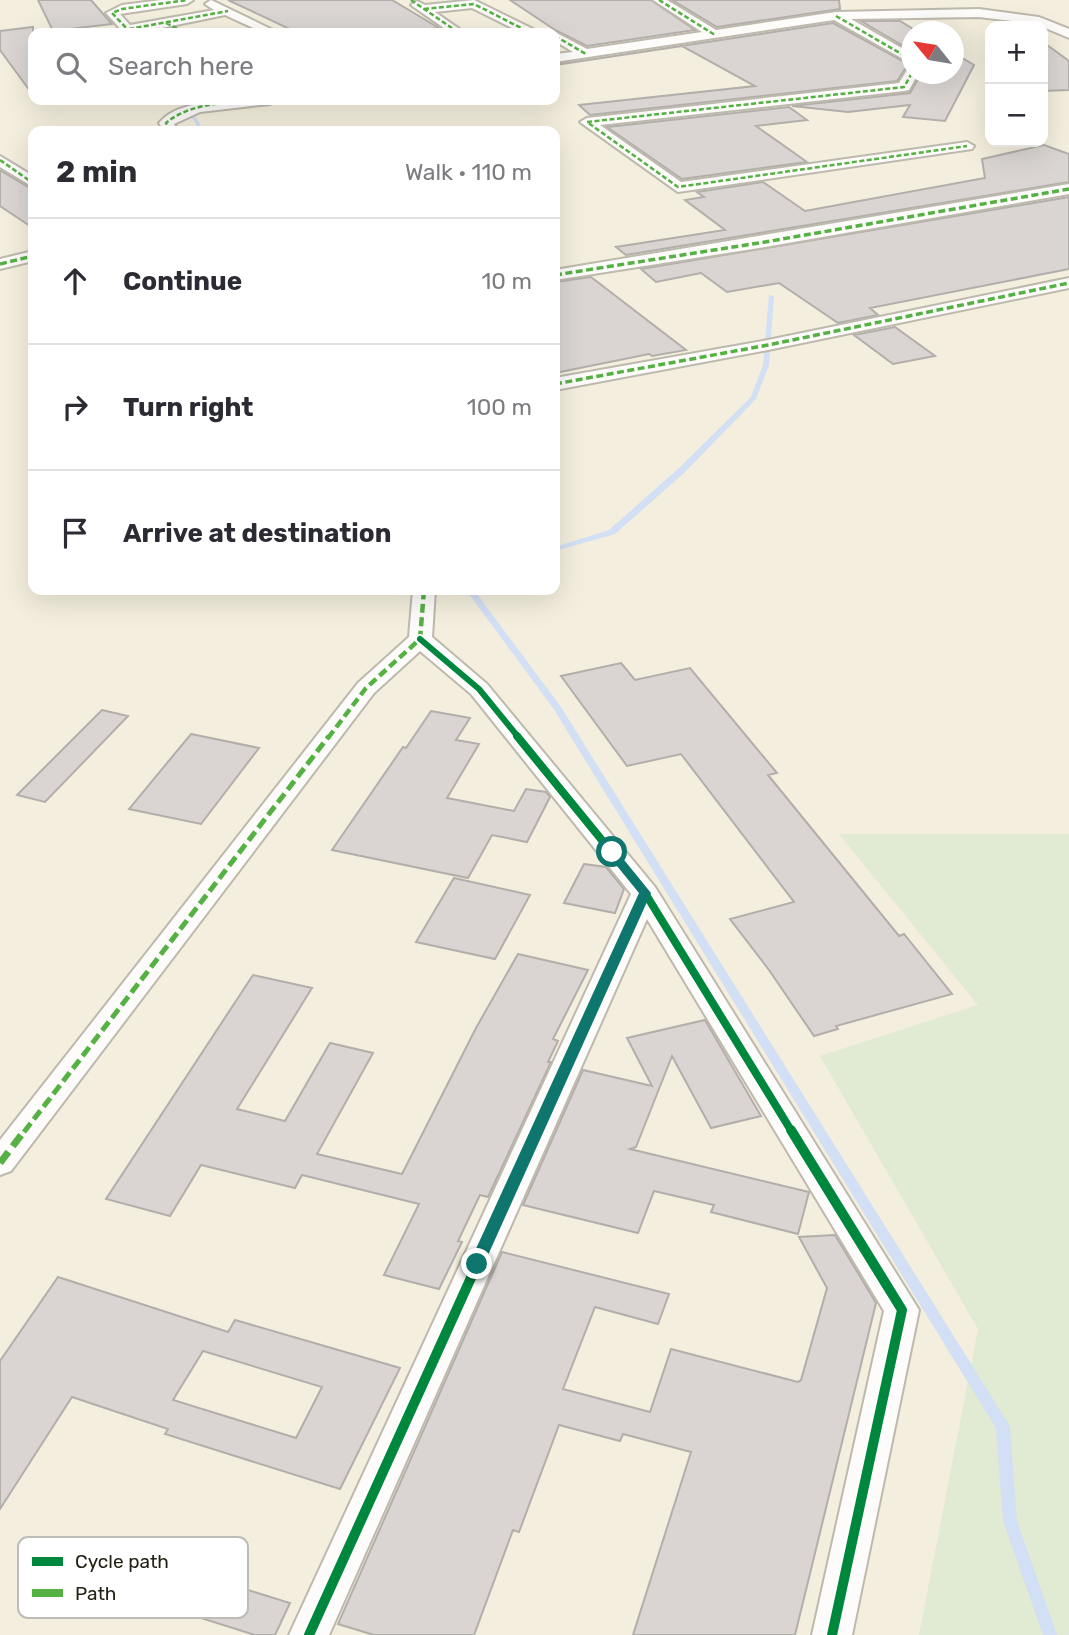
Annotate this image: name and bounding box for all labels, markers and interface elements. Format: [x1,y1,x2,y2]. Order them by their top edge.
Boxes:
north arrow [901,21,964,84]
map controls [985,21,1048,147]
button: + [985,21,1048,84]
search box [28,28,560,105]
icon: search [52,48,90,86]
text: Search here [108,51,254,82]
button: − [985,84,1048,147]
text: 2 min [56,154,137,190]
text: Walk · 110 m [405,158,532,186]
icon: ahead [56,262,94,300]
text: Continue [123,266,242,297]
text: 10 m [481,267,532,295]
icon: right [56,388,94,426]
text: Turn right [123,392,253,423]
text: 100 m [467,393,532,421]
icon: arrive [56,514,94,552]
text: Arrive at destination [123,518,391,549]
route start [596,836,627,867]
route end [461,1248,492,1279]
legend [18,1537,248,1618]
text: Cycle path [75,1550,169,1573]
text: Path [75,1582,116,1605]

